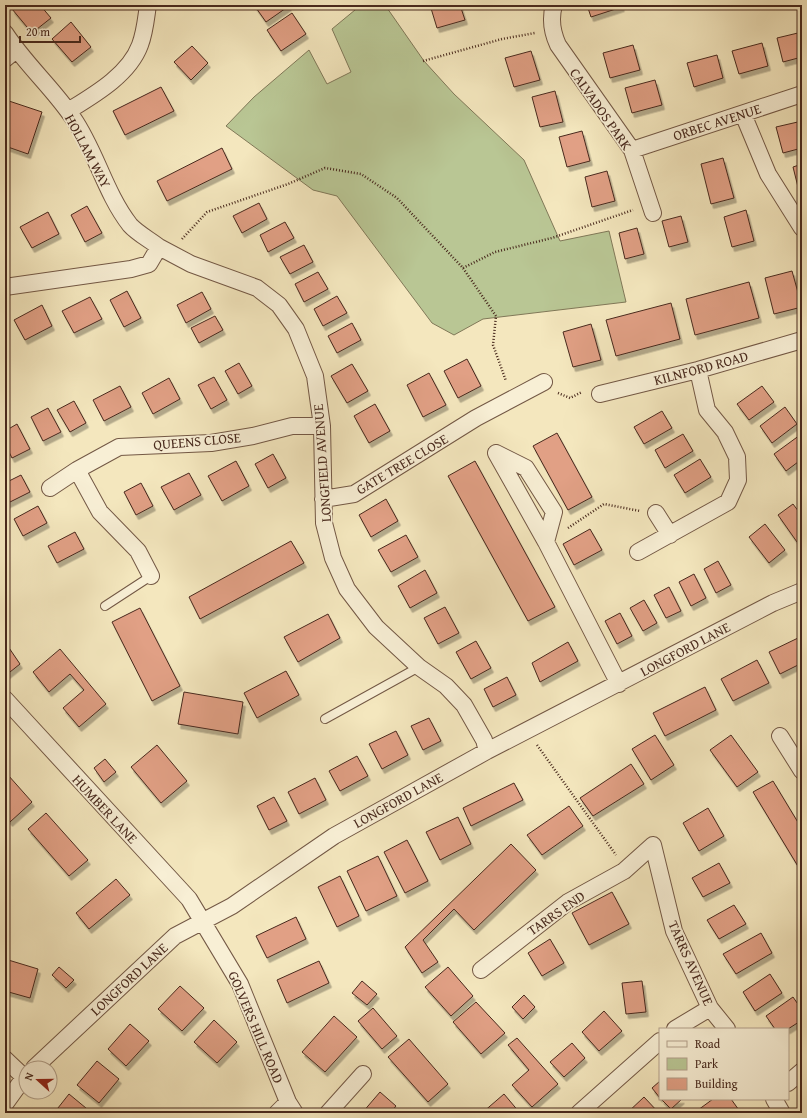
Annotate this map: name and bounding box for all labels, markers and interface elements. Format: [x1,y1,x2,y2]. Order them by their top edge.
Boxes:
scale bar [20,18,80,44]
text: 20 m [26,23,50,40]
street label: CALVADOS PARK [565,64,637,155]
street label: ORBEC AVENUE [670,98,764,146]
street label: HOLLAM WAY [60,111,116,192]
street label: KILNFORD ROAD [652,346,750,390]
street label: LONGFIELD AVENUE [308,403,336,523]
street label: QUEENS CLOSE [152,427,242,455]
street label: GATE TREE CLOSE [352,429,452,499]
street label: LONGFORD LANE [636,617,734,681]
street label: LONGFORD LANE [350,767,446,833]
street label: HUMBER LANE [68,770,142,848]
street label: TARRS END [523,886,589,940]
street label: TARRS AVENUE [663,918,719,1008]
street label: LONGFORD LANE [86,938,172,1020]
street label: GOLVERS HILL ROAD [223,968,289,1086]
legend [659,1028,789,1100]
text: Road [695,1035,721,1052]
text: Park [695,1055,719,1072]
north arrow [18,1060,58,1100]
text: N [20,1070,38,1083]
text: Building [695,1075,738,1092]

